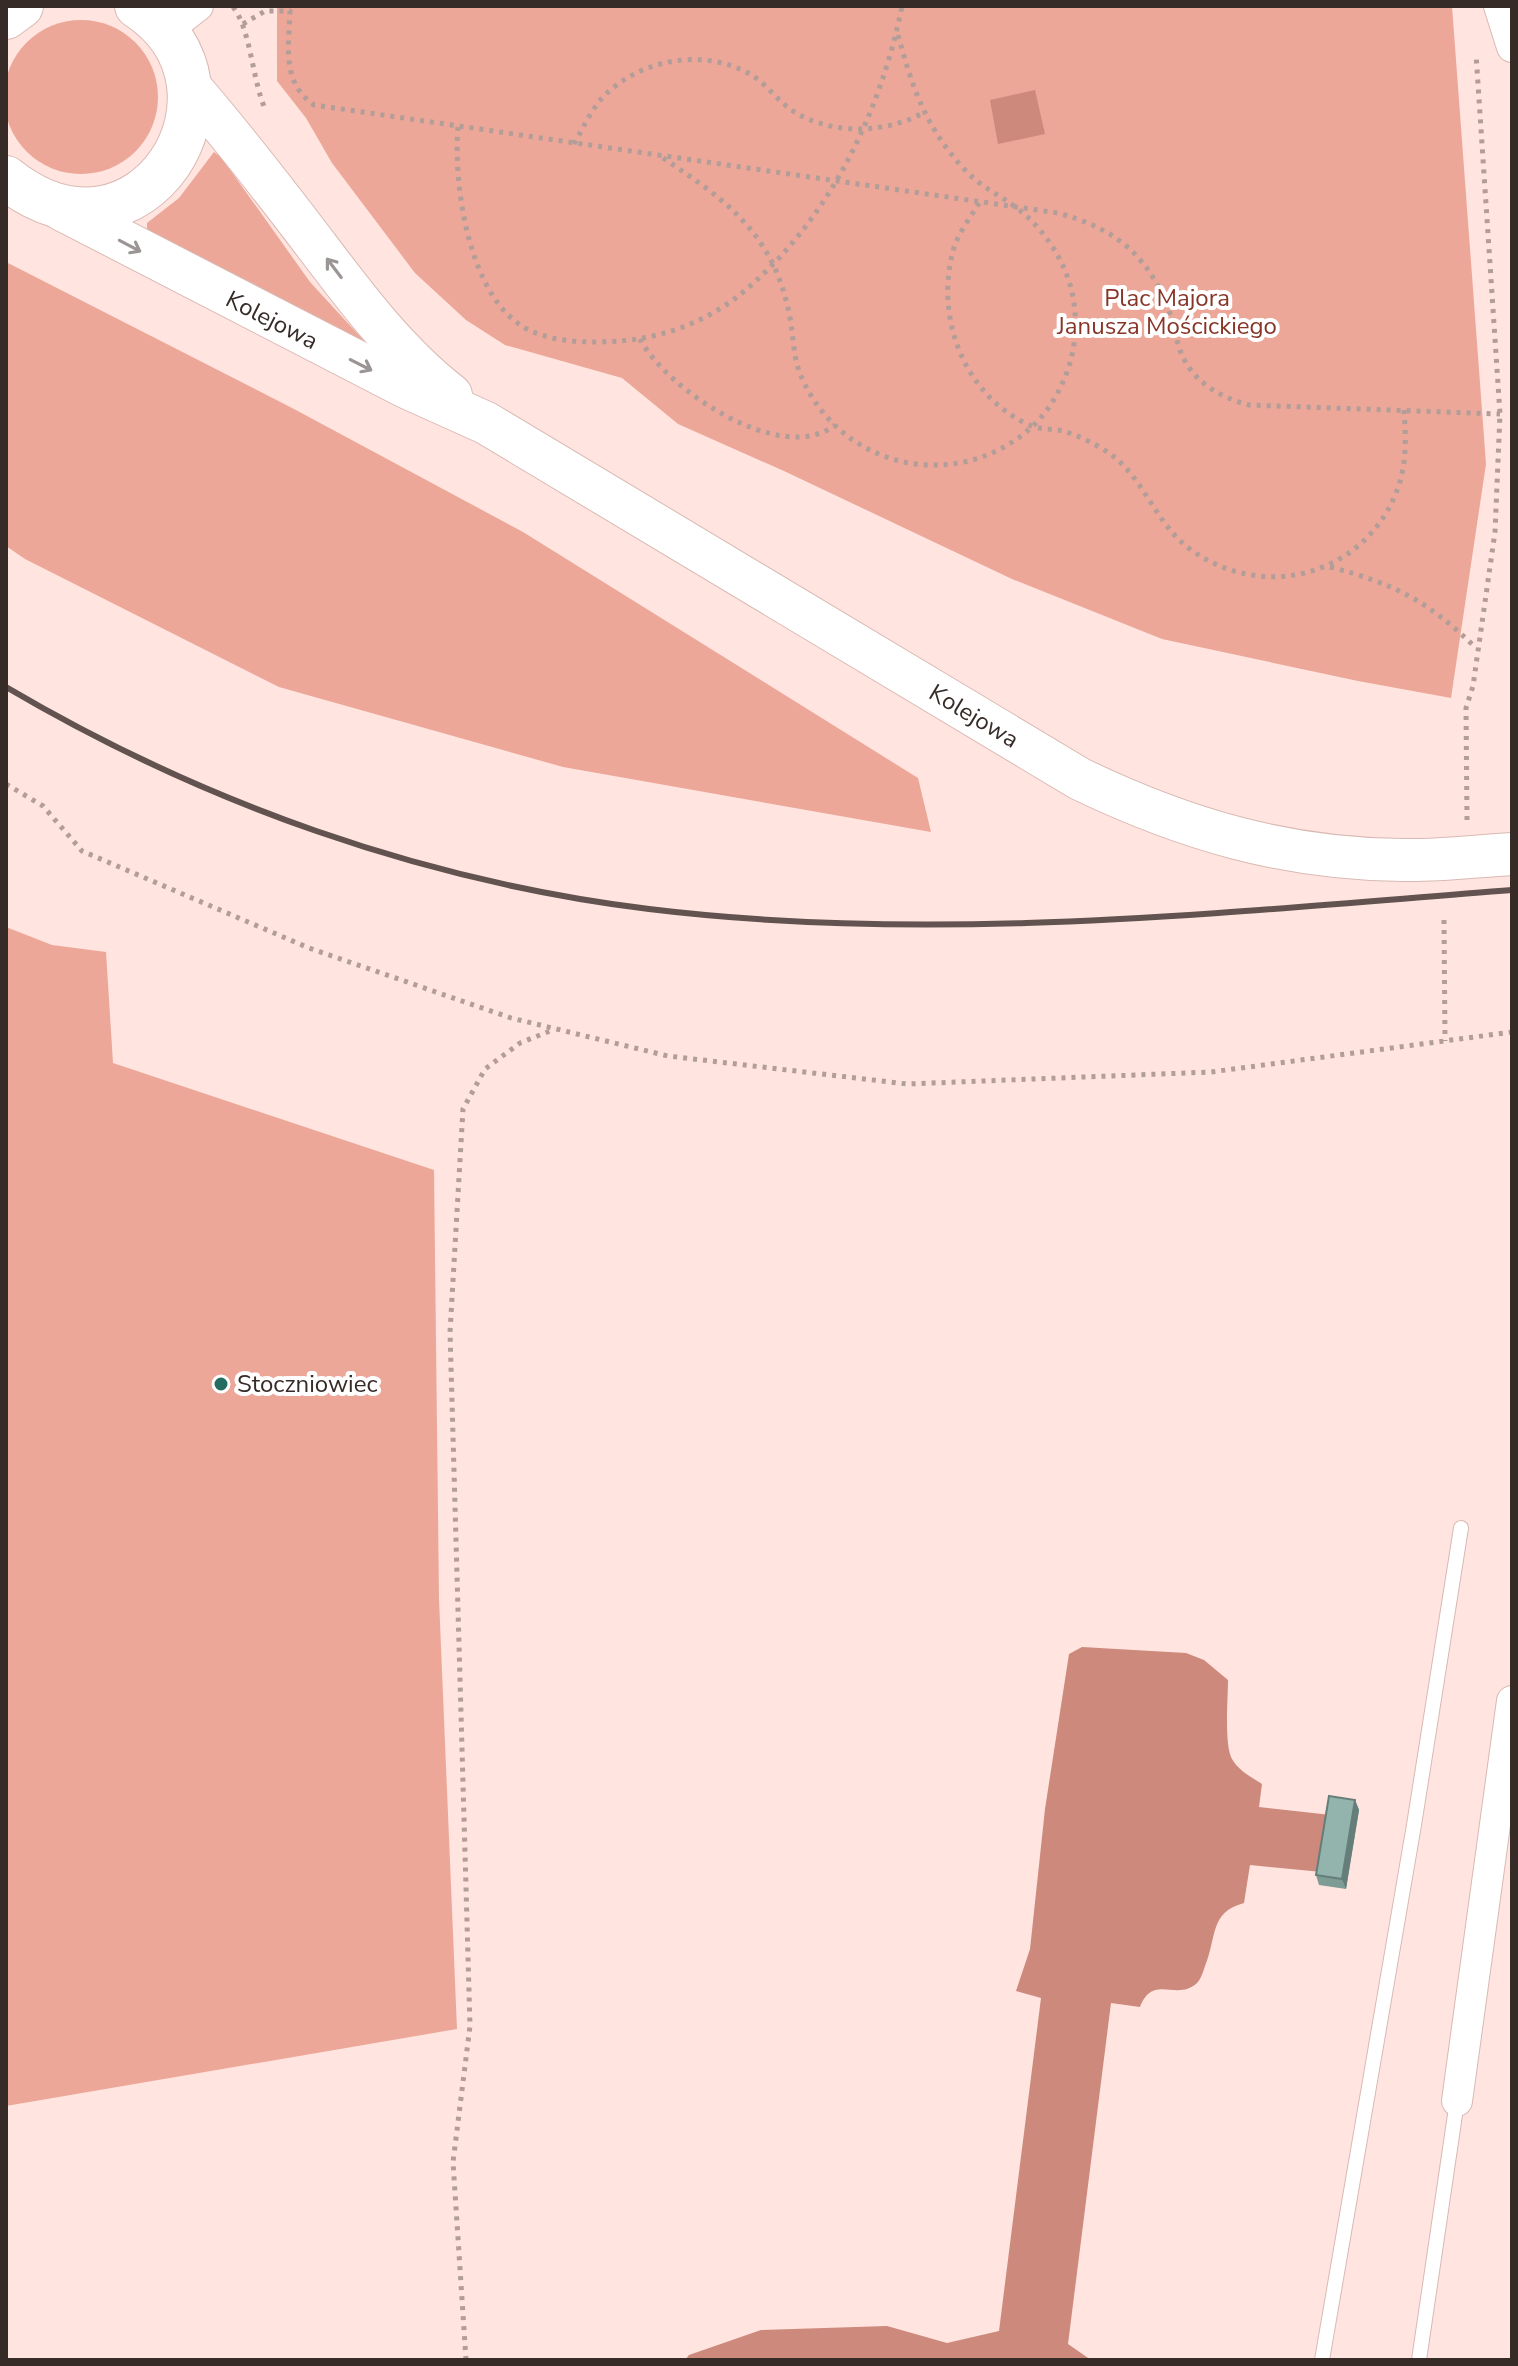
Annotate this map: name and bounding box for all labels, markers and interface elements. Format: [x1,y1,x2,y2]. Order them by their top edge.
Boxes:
one-way arrow [118,238,141,254]
one-way arrow [325,258,342,280]
park label: Plac Majora Janusza Mościckiego [1056,282,1277,342]
street label: Kolejowa [220,283,324,357]
one-way arrow [349,357,373,373]
street label: Kolejowa [923,677,1025,755]
place label: Stoczniowiec [237,1368,378,1400]
marker: Stoczniowiec [212,1375,230,1393]

